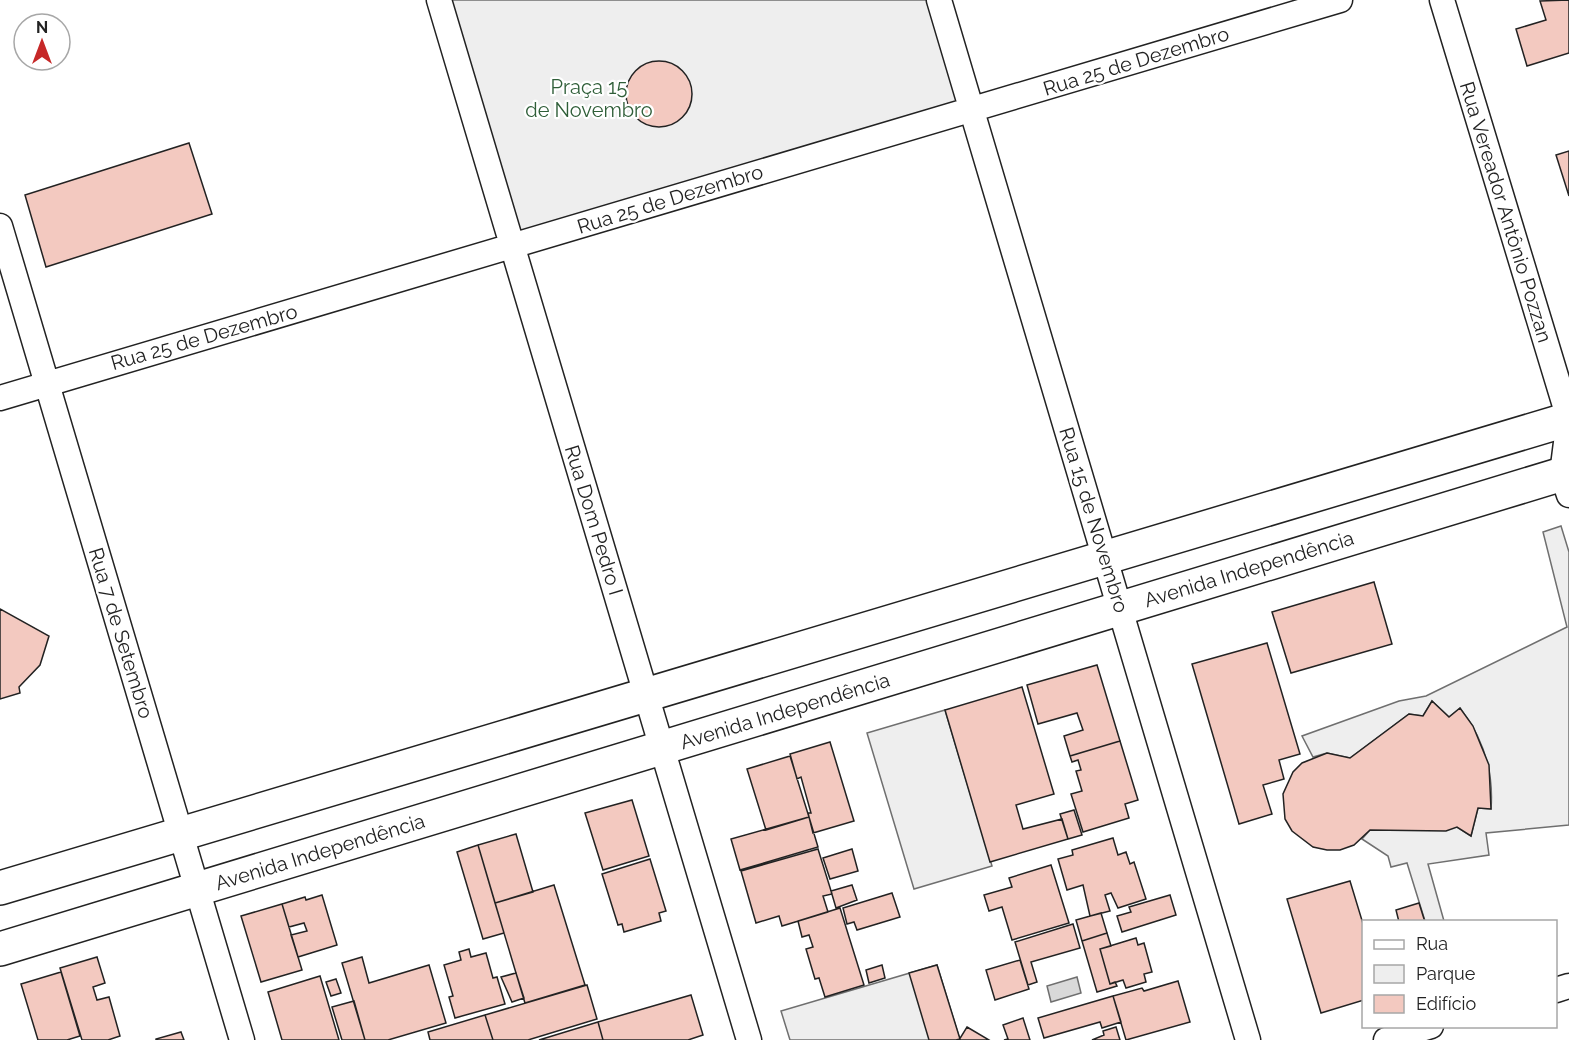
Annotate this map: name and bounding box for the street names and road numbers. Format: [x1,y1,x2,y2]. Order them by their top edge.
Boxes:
street label: Rua 25 de Dezembro [1040,21,1232,101]
street label: Rua Vereador Antônio Pozzan [1455,79,1557,345]
street label: Rua 25 de Dezembro [574,159,766,239]
street label: Rua 25 de Dezembro [108,299,300,375]
street label: Rua 15 de Novembro [1054,424,1134,616]
street label: Rua Dom Pedro I [560,442,628,598]
street label: Avenida Independência [1141,526,1357,612]
street label: Rua 7 de Setembro [84,545,158,721]
street label: Avenida Independência [677,668,893,754]
street label: Avenida Independência [212,809,428,895]

